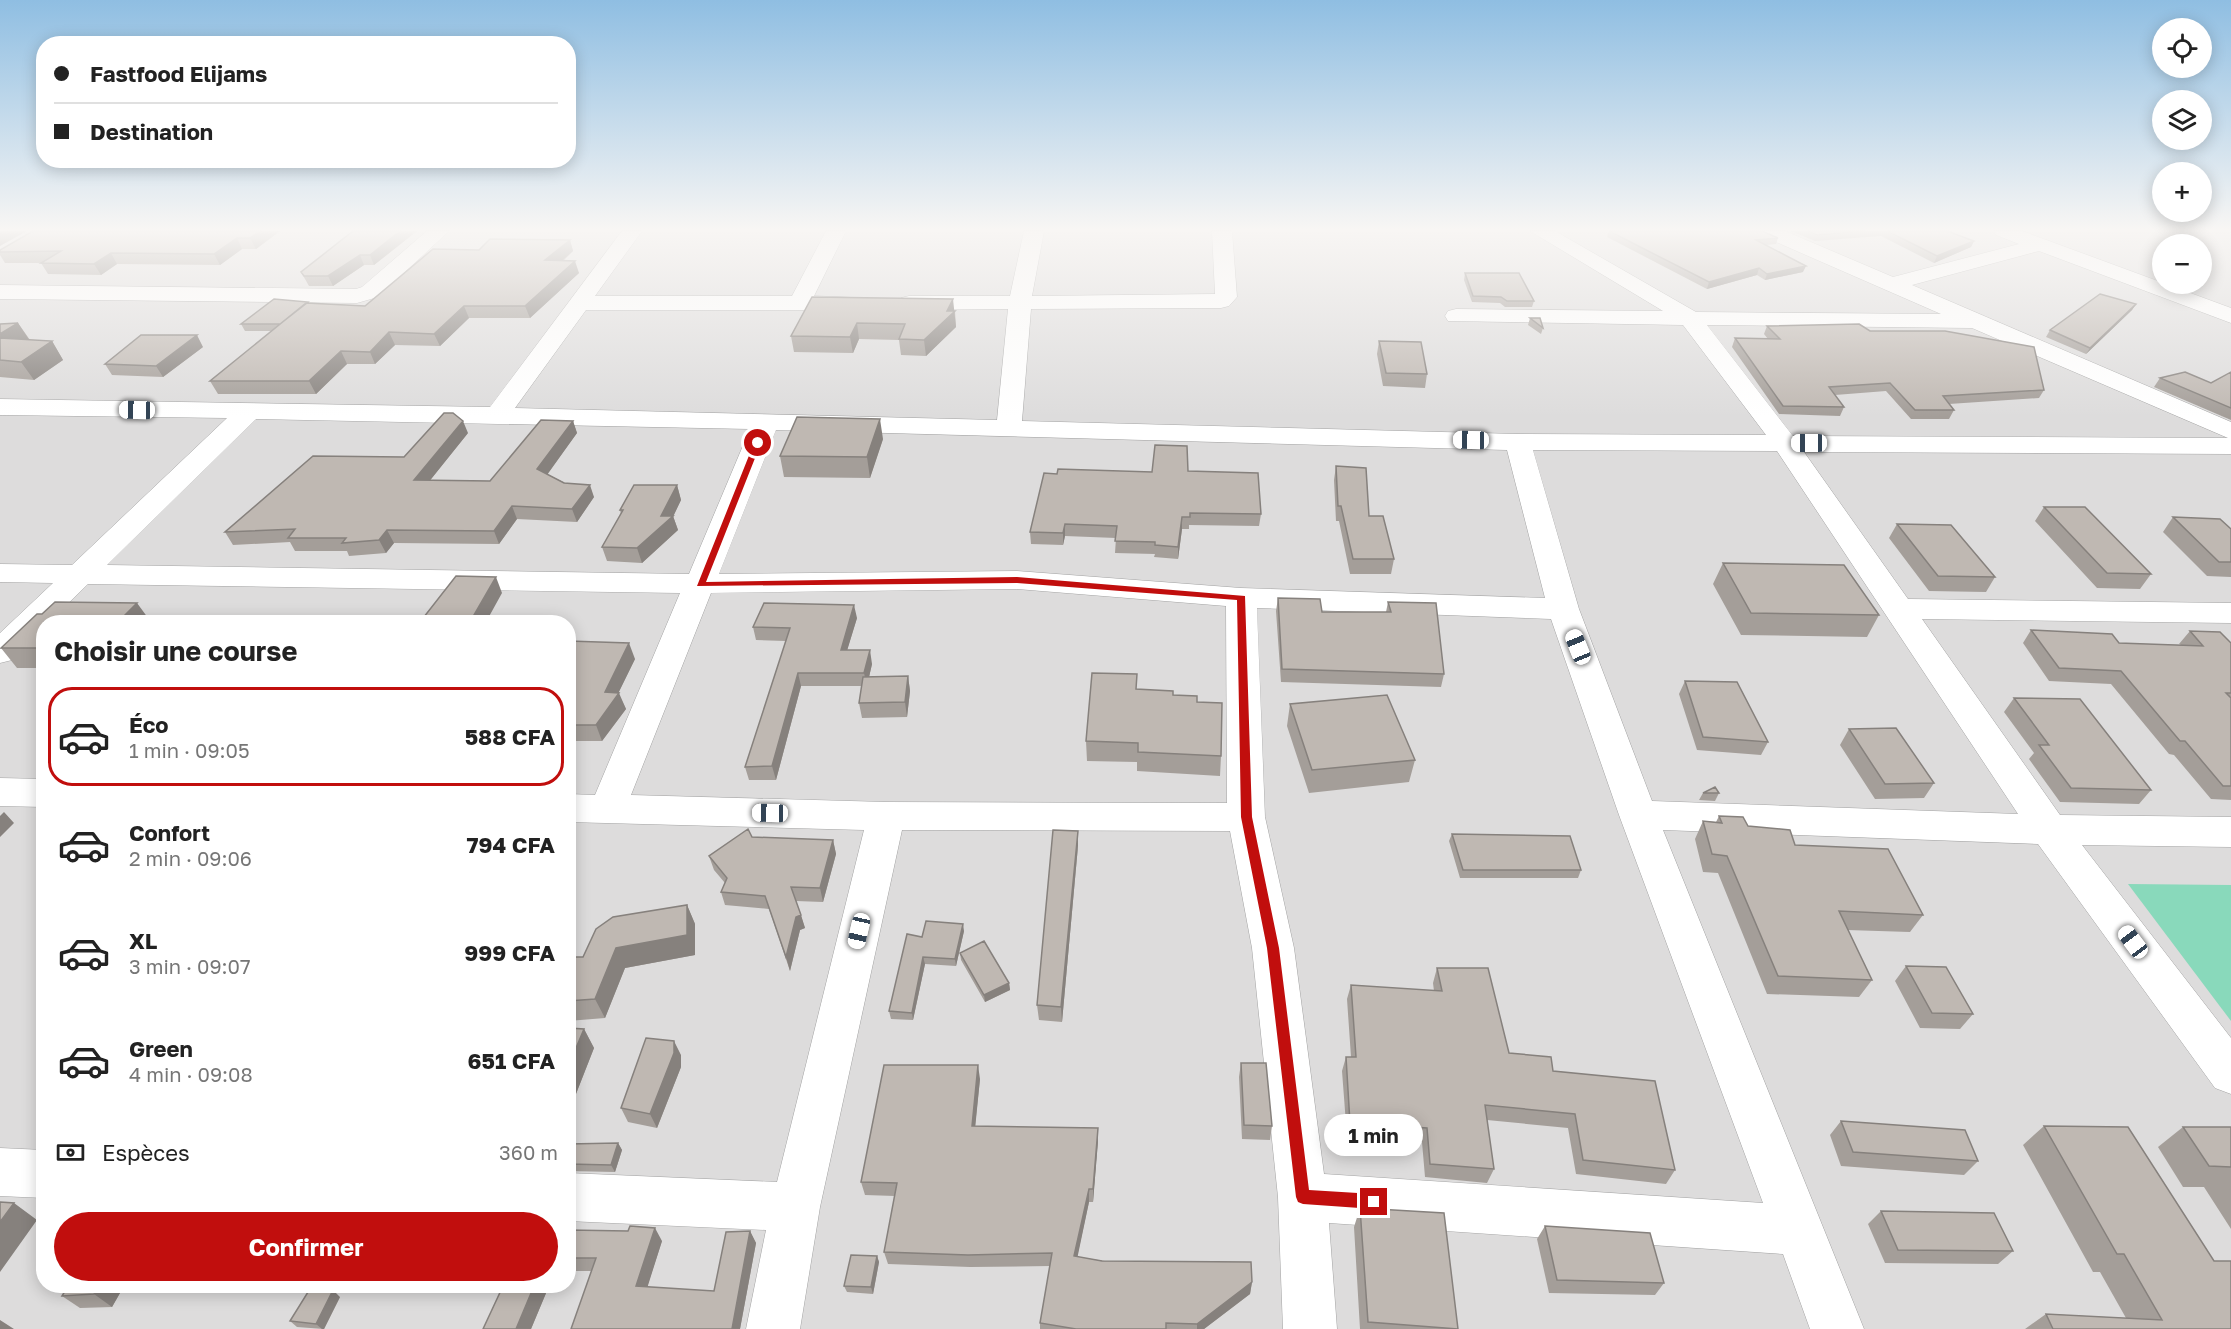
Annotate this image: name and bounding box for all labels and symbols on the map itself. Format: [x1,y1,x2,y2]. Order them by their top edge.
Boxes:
car [119,401,155,419]
route start [744,429,771,456]
car [1453,431,1489,449]
car [1791,434,1827,452]
car [1563,627,1593,667]
car [752,804,788,822]
car [846,911,872,951]
car [2115,922,2151,962]
callout: 1 min [1324,1115,1424,1157]
route end [1360,1188,1387,1215]

